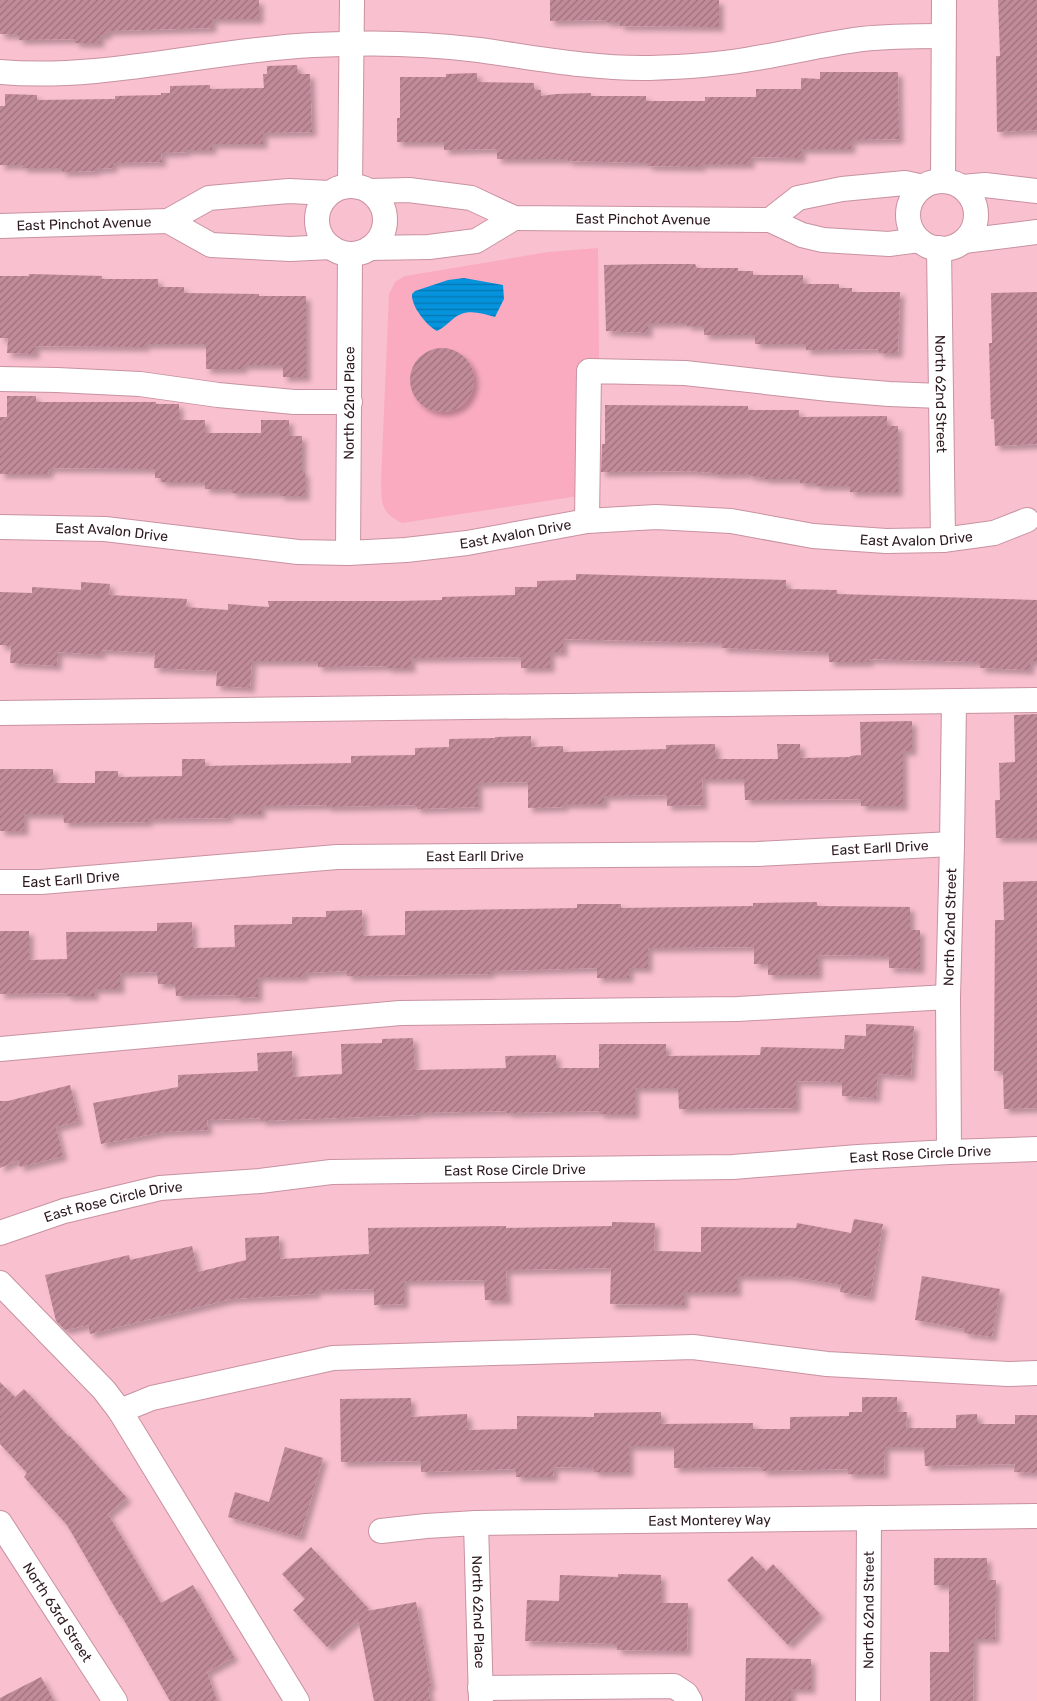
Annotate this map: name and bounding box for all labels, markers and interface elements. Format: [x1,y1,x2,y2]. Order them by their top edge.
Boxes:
street label: East Pinchot Avenue [575,210,711,229]
street label: East Pinchot Avenue [16,213,152,235]
street label: North 62nd Street [931,335,950,454]
street label: North 62nd Place [341,346,358,460]
street label: East Avalon Drive [459,516,573,553]
street label: East Avalon Drive [55,520,169,545]
street label: East Avalon Drive [859,528,974,550]
street label: East Earll Drive [831,837,929,859]
street label: East Earll Drive [426,848,524,865]
street label: East Earll Drive [22,867,121,891]
street label: North 62nd Street [940,867,960,986]
street label: East Rose Circle Drive [849,1143,992,1167]
street label: East Rose Circle Drive [444,1161,586,1180]
street label: East Rose Circle Drive [42,1178,183,1226]
street label: East Monterey Way [648,1511,771,1530]
street label: North 62nd Street [860,1550,878,1669]
street label: North 62nd Place [468,1555,488,1669]
street label: North 63rd Street [19,1559,96,1666]

